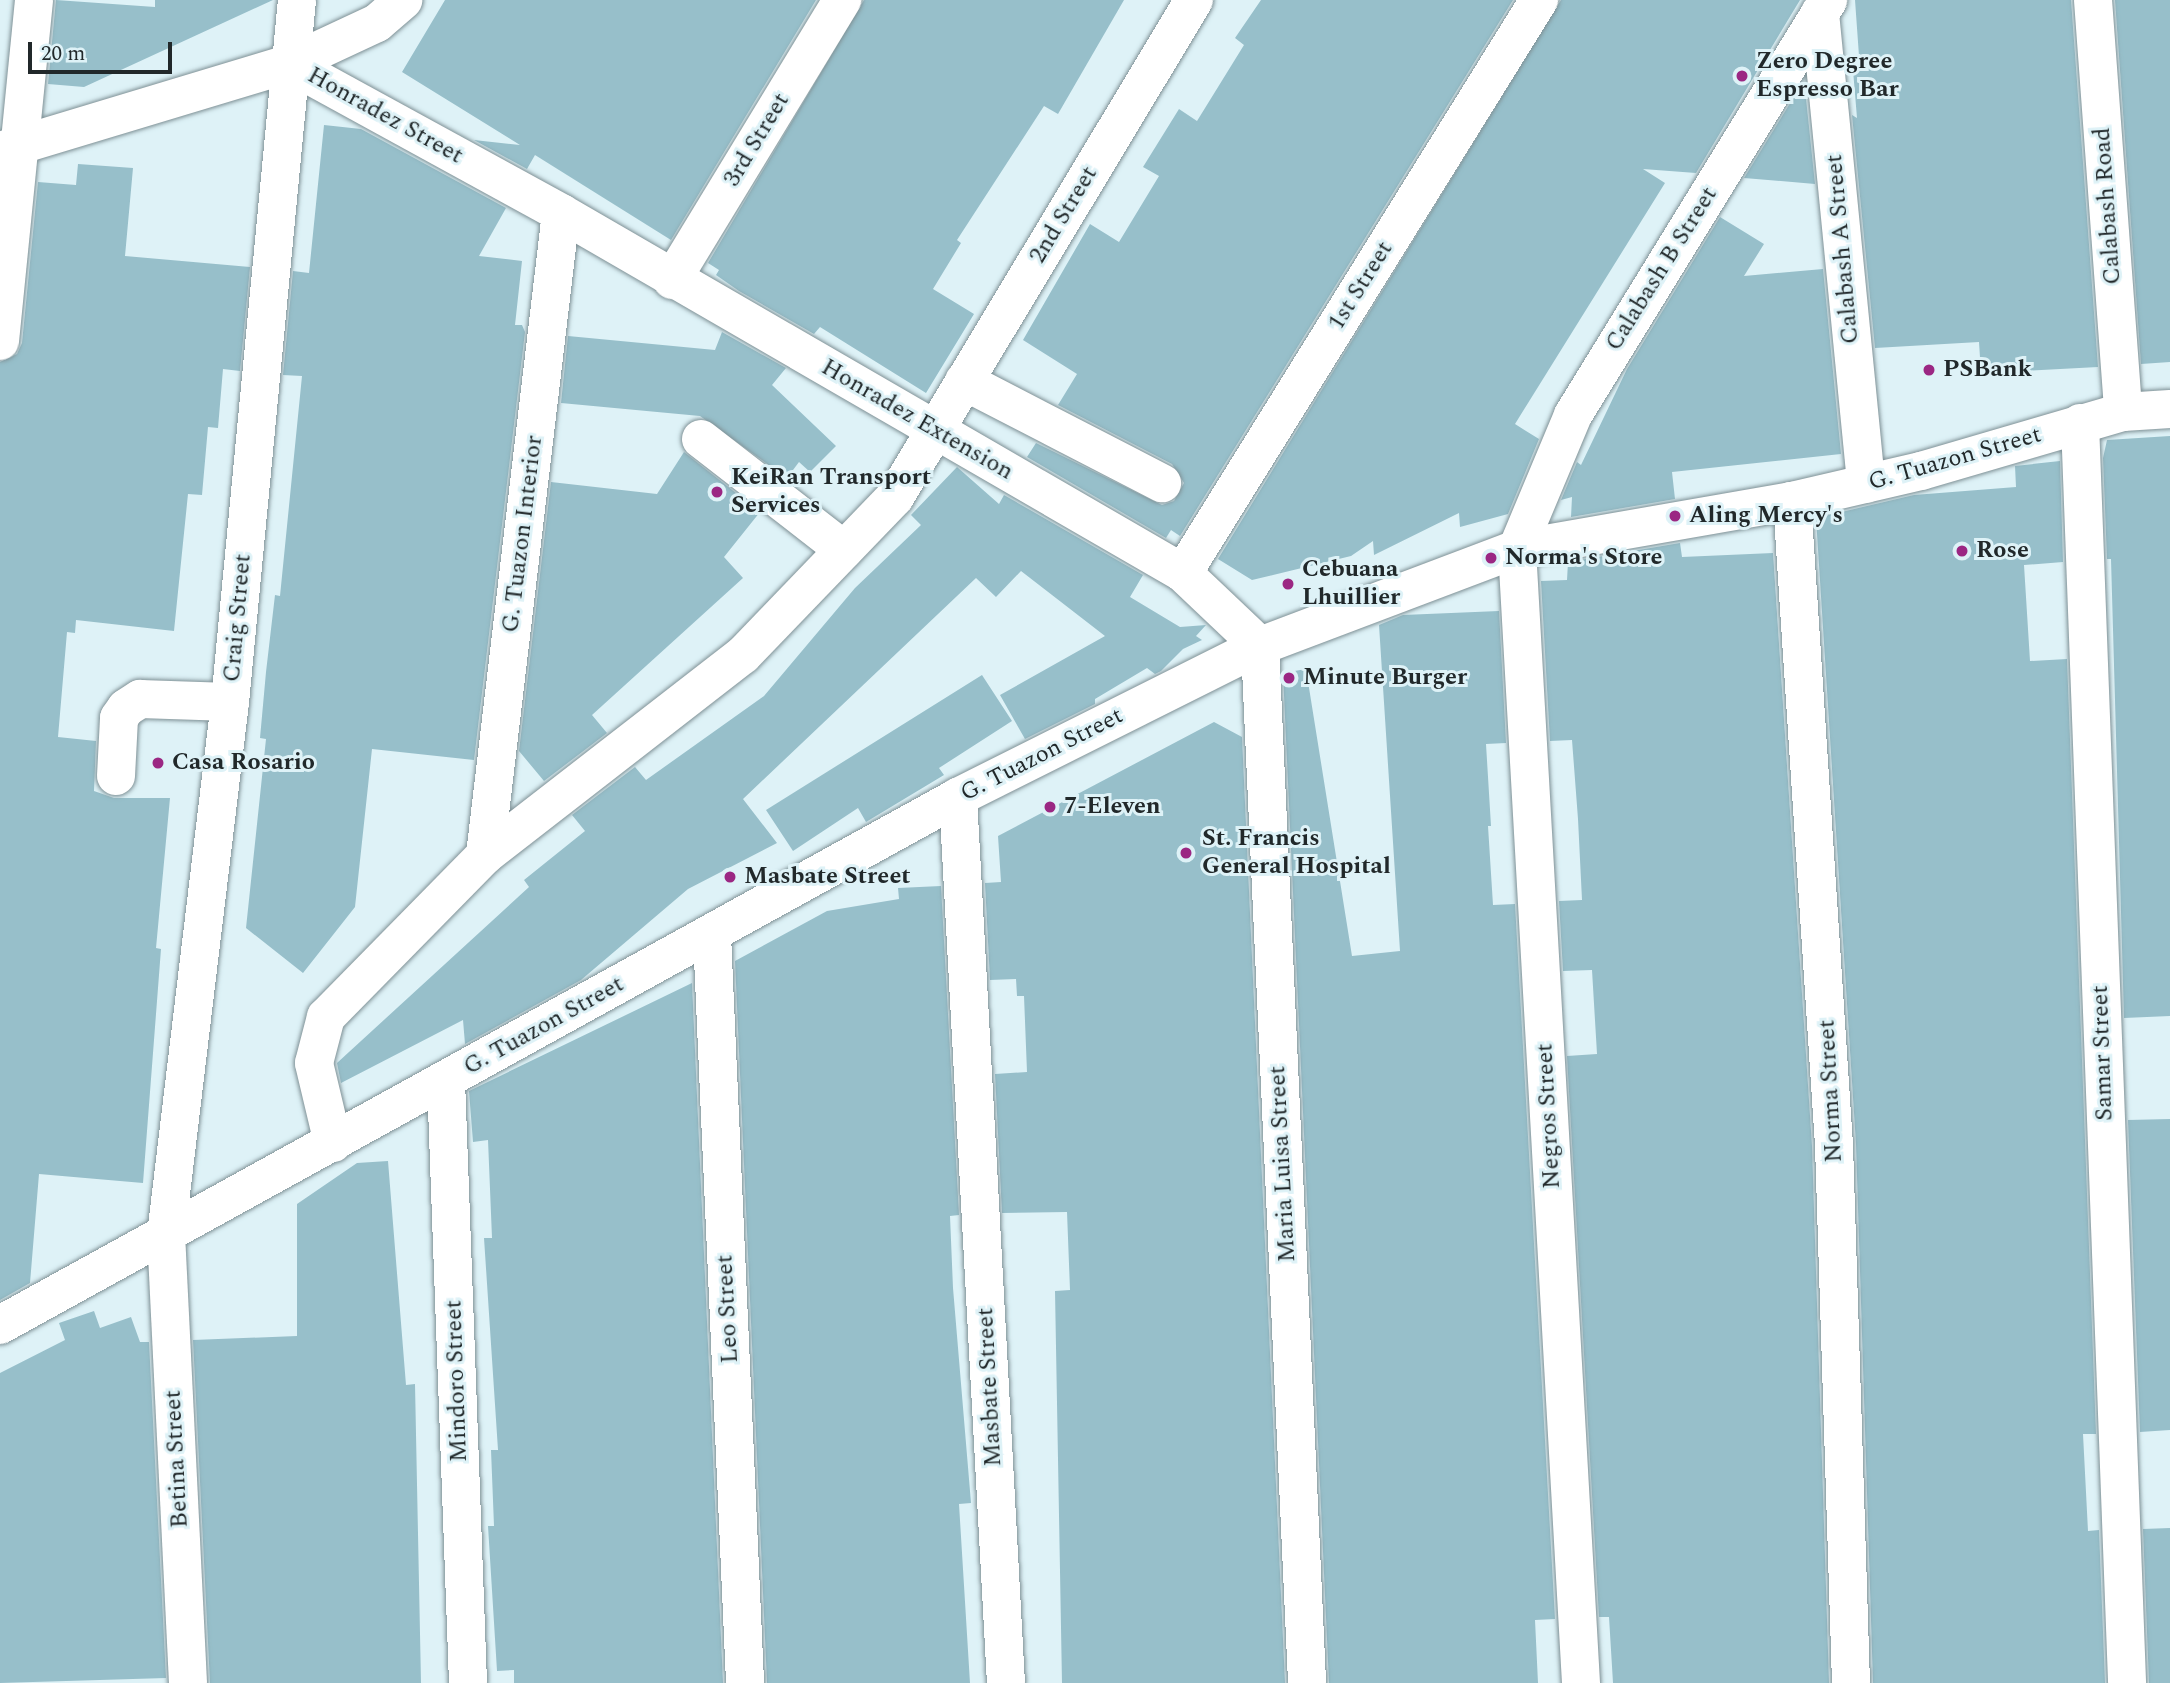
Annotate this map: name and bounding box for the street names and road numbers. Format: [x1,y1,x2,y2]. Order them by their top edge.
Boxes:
street label: Honradez Street [302,61,468,171]
street label: 3rd Street [718,88,796,192]
street label: Calabash Road [2088,126,2128,286]
street label: Calabash A Street [1820,153,1866,345]
street label: 2nd Street [1024,161,1104,269]
street label: Calabash B Street [1600,182,1724,356]
street label: 1st Street [1322,236,1400,336]
street label: Honradez Extension [816,353,1018,487]
street label: G. Tuazon Street [1865,421,2045,497]
street label: G. Tuazon Interior [497,434,549,634]
street label: Craig Street [218,553,258,683]
street label: G. Tuazon Street [956,702,1128,808]
street label: G. Tuazon Street [459,970,629,1082]
street label: Samar Street [2086,985,2120,1121]
street label: Norma Street [1813,1019,1849,1163]
street label: Negros Street [1531,1043,1567,1189]
street label: Maria Luisa Street [1263,1065,1303,1263]
street label: Leo Street [711,1254,745,1364]
street label: Mindoro Street [440,1299,474,1463]
street label: Masbate Street [971,1307,1009,1467]
street label: Betina Street [159,1389,195,1529]

